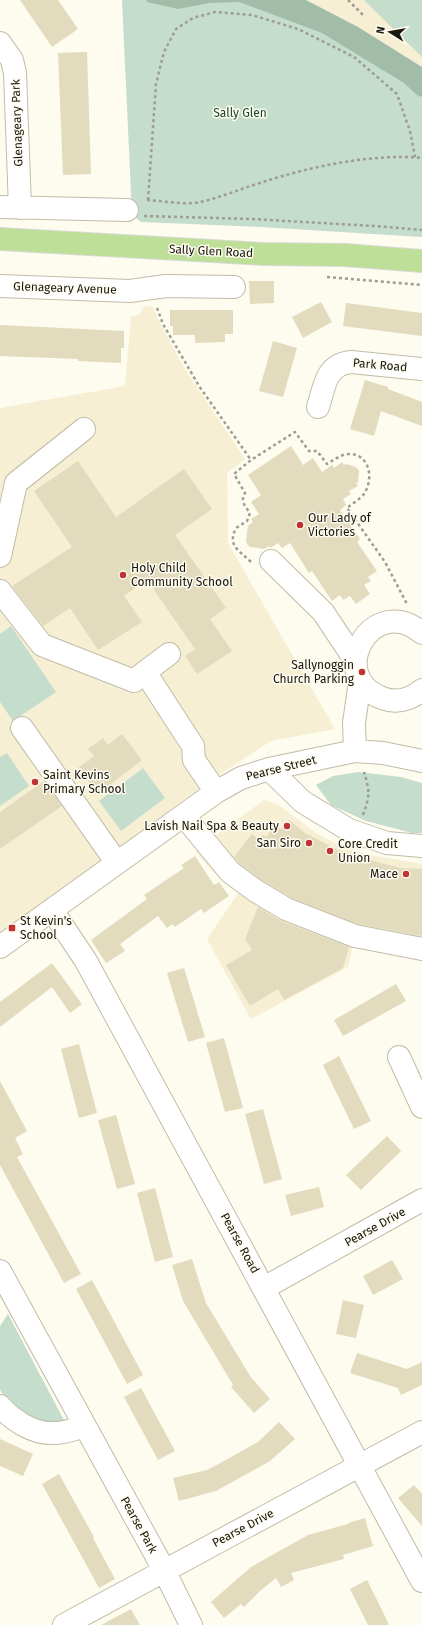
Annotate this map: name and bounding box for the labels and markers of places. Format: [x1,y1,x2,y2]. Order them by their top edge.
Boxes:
place label: Our Lady of Victories [308,511,372,539]
marker: Our Lady of Victories [295,520,305,530]
place label: Holy Child Community School [131,561,233,589]
marker: Holy Child Community School [118,570,128,580]
place label: Sallynoggin Church Parking [273,658,355,686]
marker: Sallynoggin Church Parking [357,667,367,677]
place label: Saint Kevins Primary School [43,768,126,796]
marker: Saint Kevins Primary School [30,777,40,787]
place label: Lavish Nail Spa & Beauty [144,819,279,833]
marker: Lavish Nail Spa & Beauty [282,821,292,831]
place label: San Siro [257,836,301,850]
place label: Core Credit Union [338,837,398,865]
marker: San Siro [304,838,314,848]
marker: Core Credit Union [325,846,335,856]
place label: Mace [370,867,398,881]
marker: Mace [401,869,411,879]
place label: St Kevin's School [20,914,72,942]
marker: St Kevin's School [7,923,17,933]

